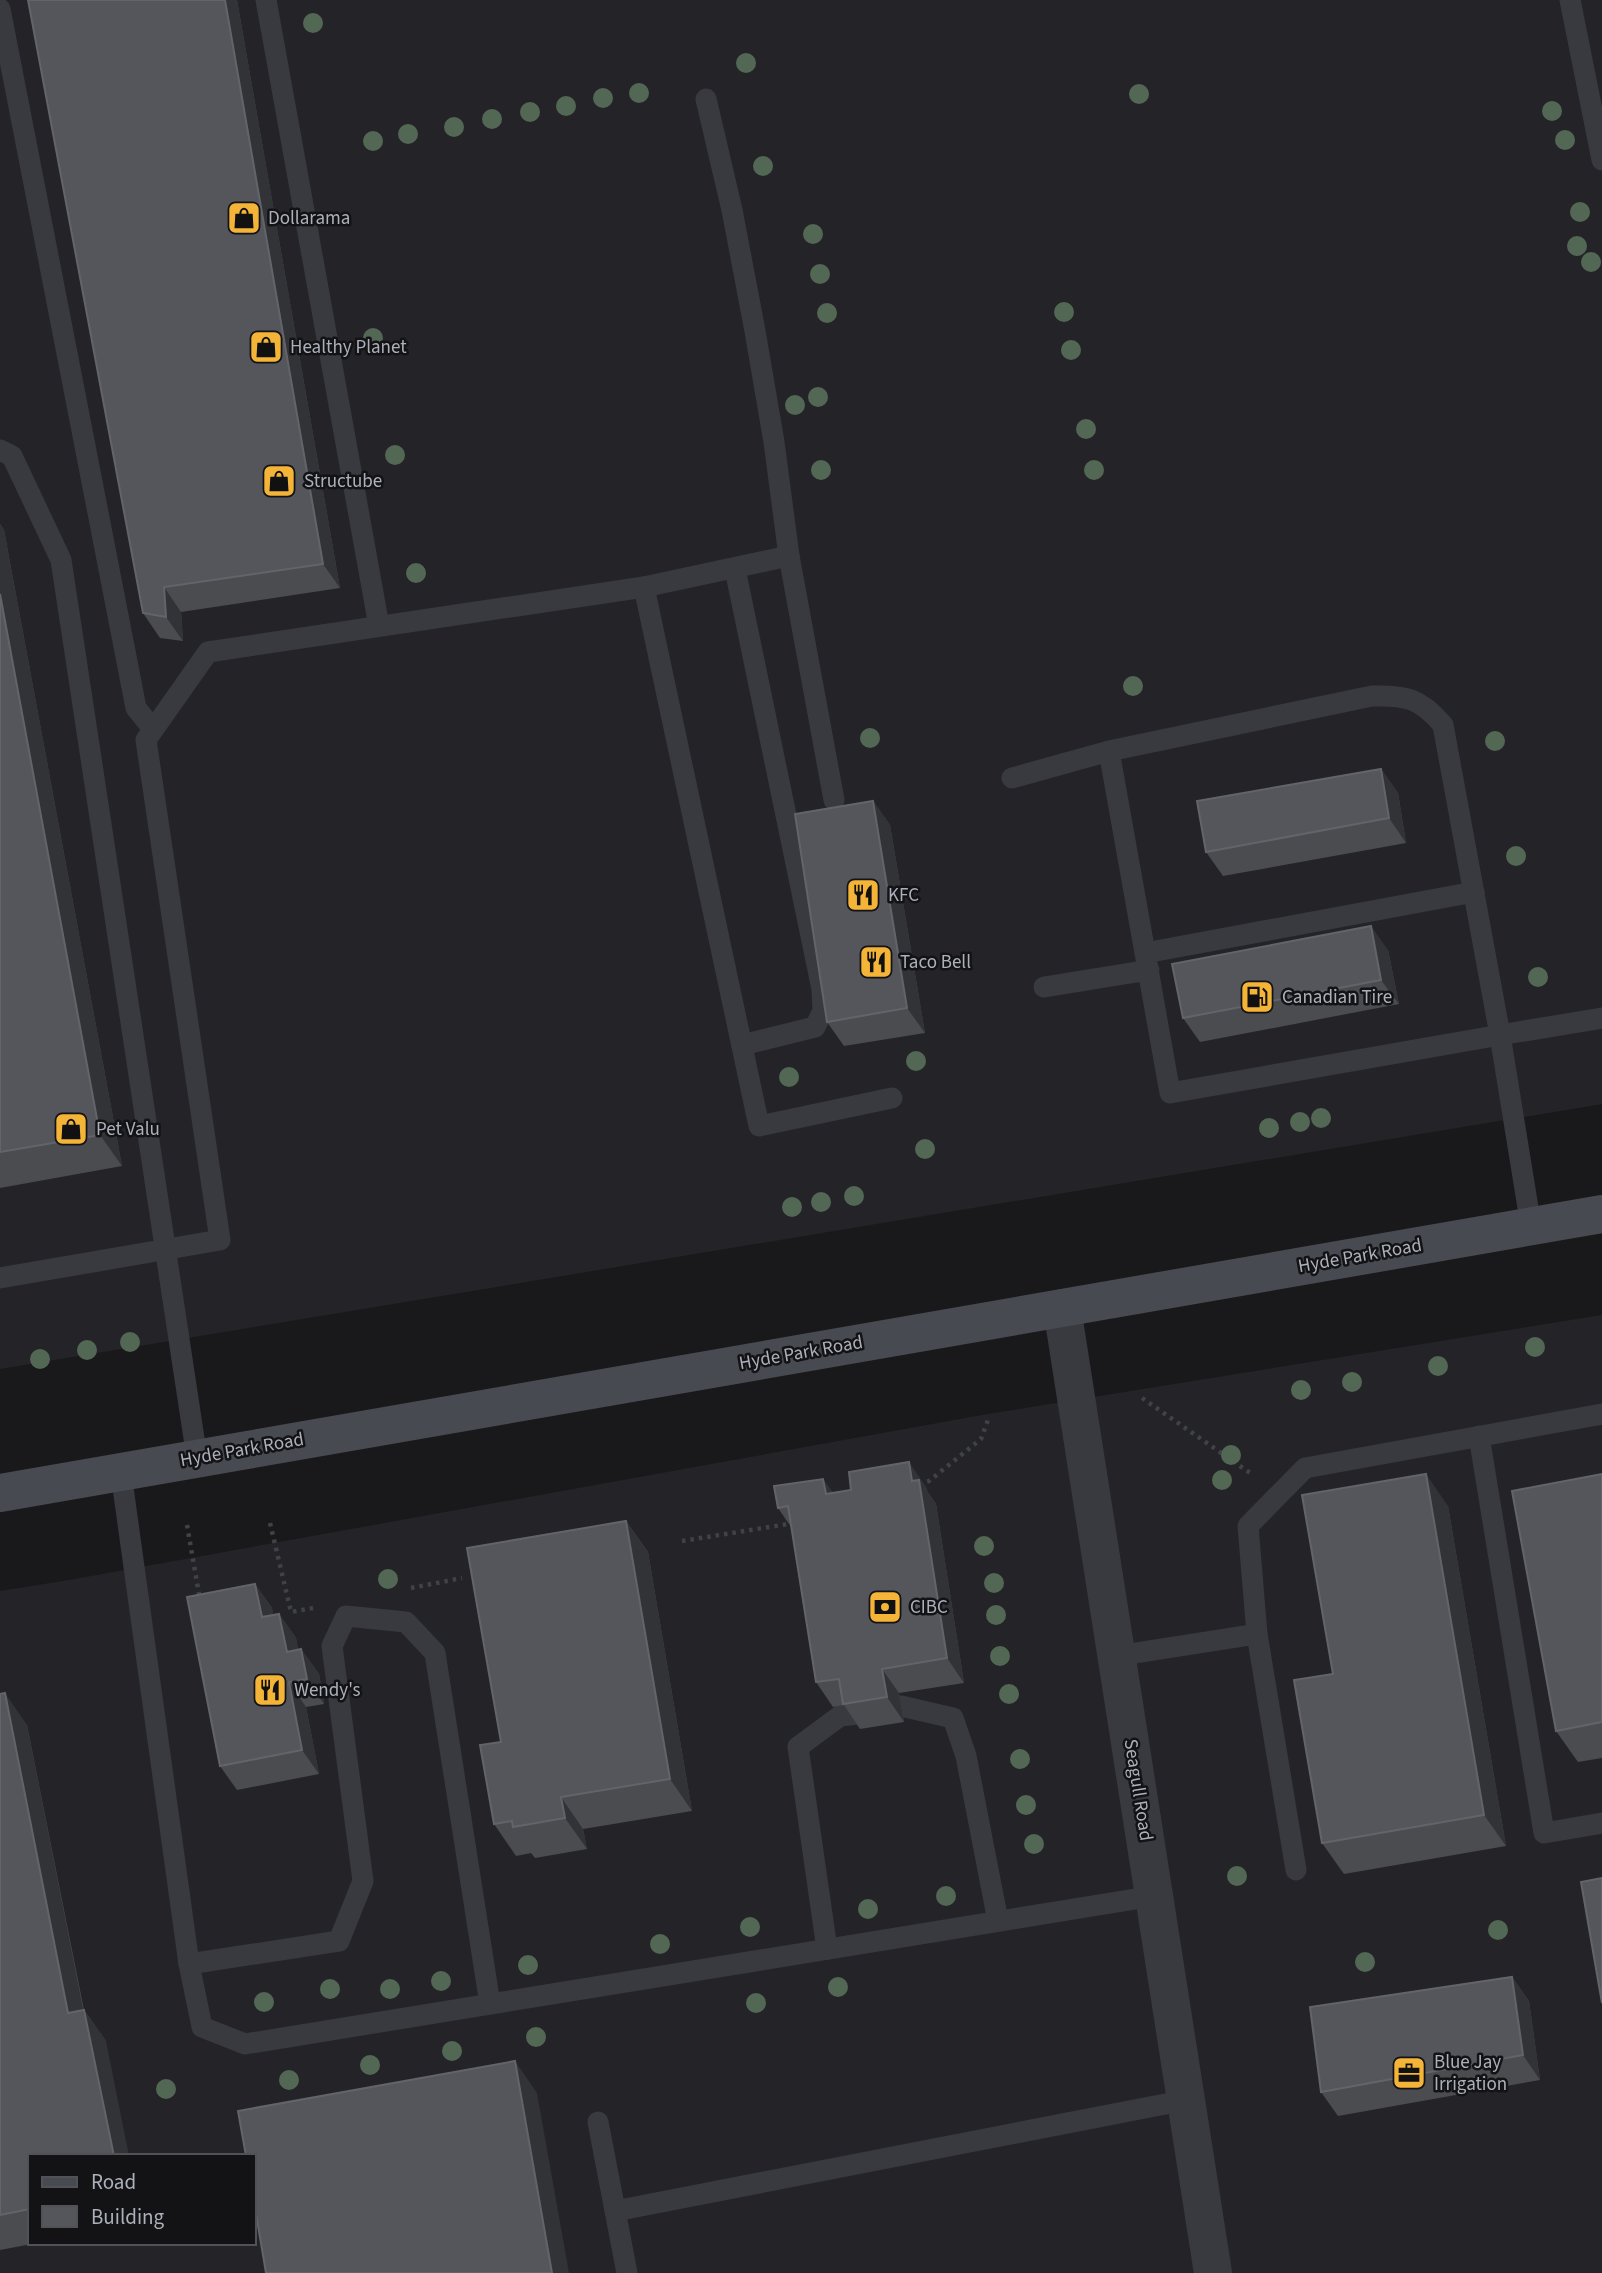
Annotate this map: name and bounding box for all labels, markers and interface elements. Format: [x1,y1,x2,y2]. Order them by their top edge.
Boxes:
shop icon: Dollarama [225,199,263,237]
place label: Dollarama [268,205,350,232]
shop icon: Healthy Planet [247,328,285,366]
place label: Healthy Planet [290,334,407,361]
shop icon: Structube [260,462,298,500]
place label: Structube [304,468,382,495]
restaurant icon: KFC [844,876,882,914]
place label: KFC [888,882,919,909]
restaurant icon: Taco Bell [857,943,895,981]
place label: Taco Bell [900,949,971,976]
fuel station icon: Canadian Tire [1238,978,1276,1016]
place label: Canadian Tire [1282,984,1392,1011]
shop icon: Pet Valu [52,1110,90,1148]
place label: Pet Valu [96,1116,160,1143]
street label: Hyde Park Road [1296,1232,1424,1280]
street label: Hyde Park Road [737,1329,865,1377]
street label: Hyde Park Road [178,1426,306,1474]
bank icon: CIBC [866,1588,904,1626]
place label: CIBC [910,1594,948,1621]
restaurant icon: Wendy's [251,1671,289,1709]
place label: Wendy's [294,1677,361,1704]
street label: Seagull Road [1117,1737,1159,1843]
place label: Blue Jay Irrigation [1434,2049,1507,2098]
office icon: Blue Jay Irrigation [1390,2054,1428,2092]
legend [28,2154,256,2245]
text: Road [91,2167,136,2197]
text: Building [91,2202,165,2232]

